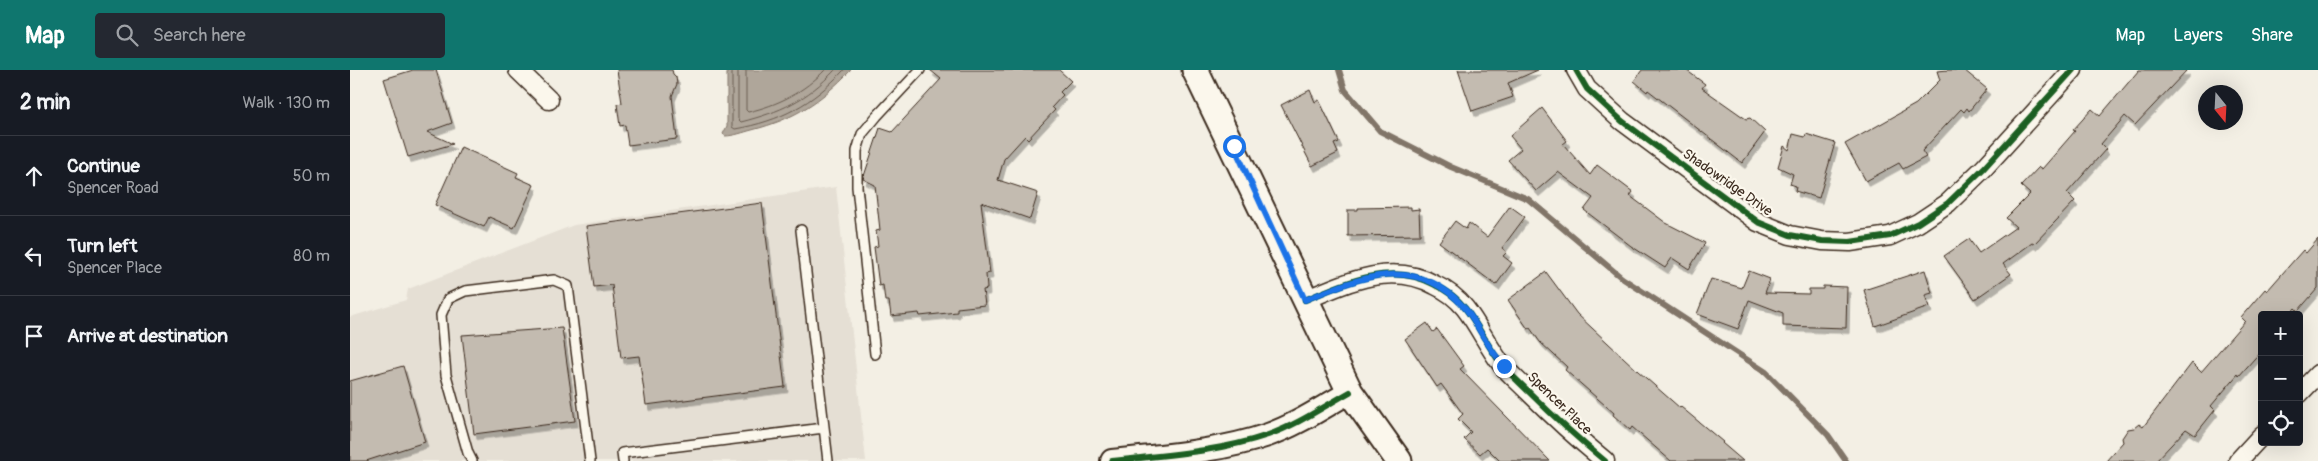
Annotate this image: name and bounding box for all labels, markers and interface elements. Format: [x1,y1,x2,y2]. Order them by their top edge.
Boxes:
search box [95,13,445,58]
text: Map [25,21,65,50]
icon: search [113,21,141,49]
text: Search here [153,23,246,47]
text: Map [2116,24,2145,47]
text: Layers [2173,24,2223,47]
text: Share [2251,24,2293,47]
north arrow [2198,85,2243,130]
text: 2 min [20,89,70,116]
text: Walk · 130 m [243,93,330,113]
route start [1223,135,1246,158]
street label: Shadowridge Drive [1680,145,1776,220]
text: Continue [67,154,140,178]
icon: ahead [20,162,48,190]
text: 50 m [293,166,330,186]
text: Spencer Road [67,178,159,198]
text: Turn left [67,234,137,258]
icon: left [20,242,48,270]
text: 80 m [293,246,330,266]
text: Spencer Place [67,258,162,278]
map controls [2258,311,2303,446]
button: + [2258,311,2303,356]
icon: arrive [20,322,48,350]
text: Arrive at destination [67,324,228,348]
route end [1493,355,1516,378]
button: − [2258,356,2303,401]
street label: Spencer Place [1524,368,1595,438]
button: locate [2258,401,2303,446]

